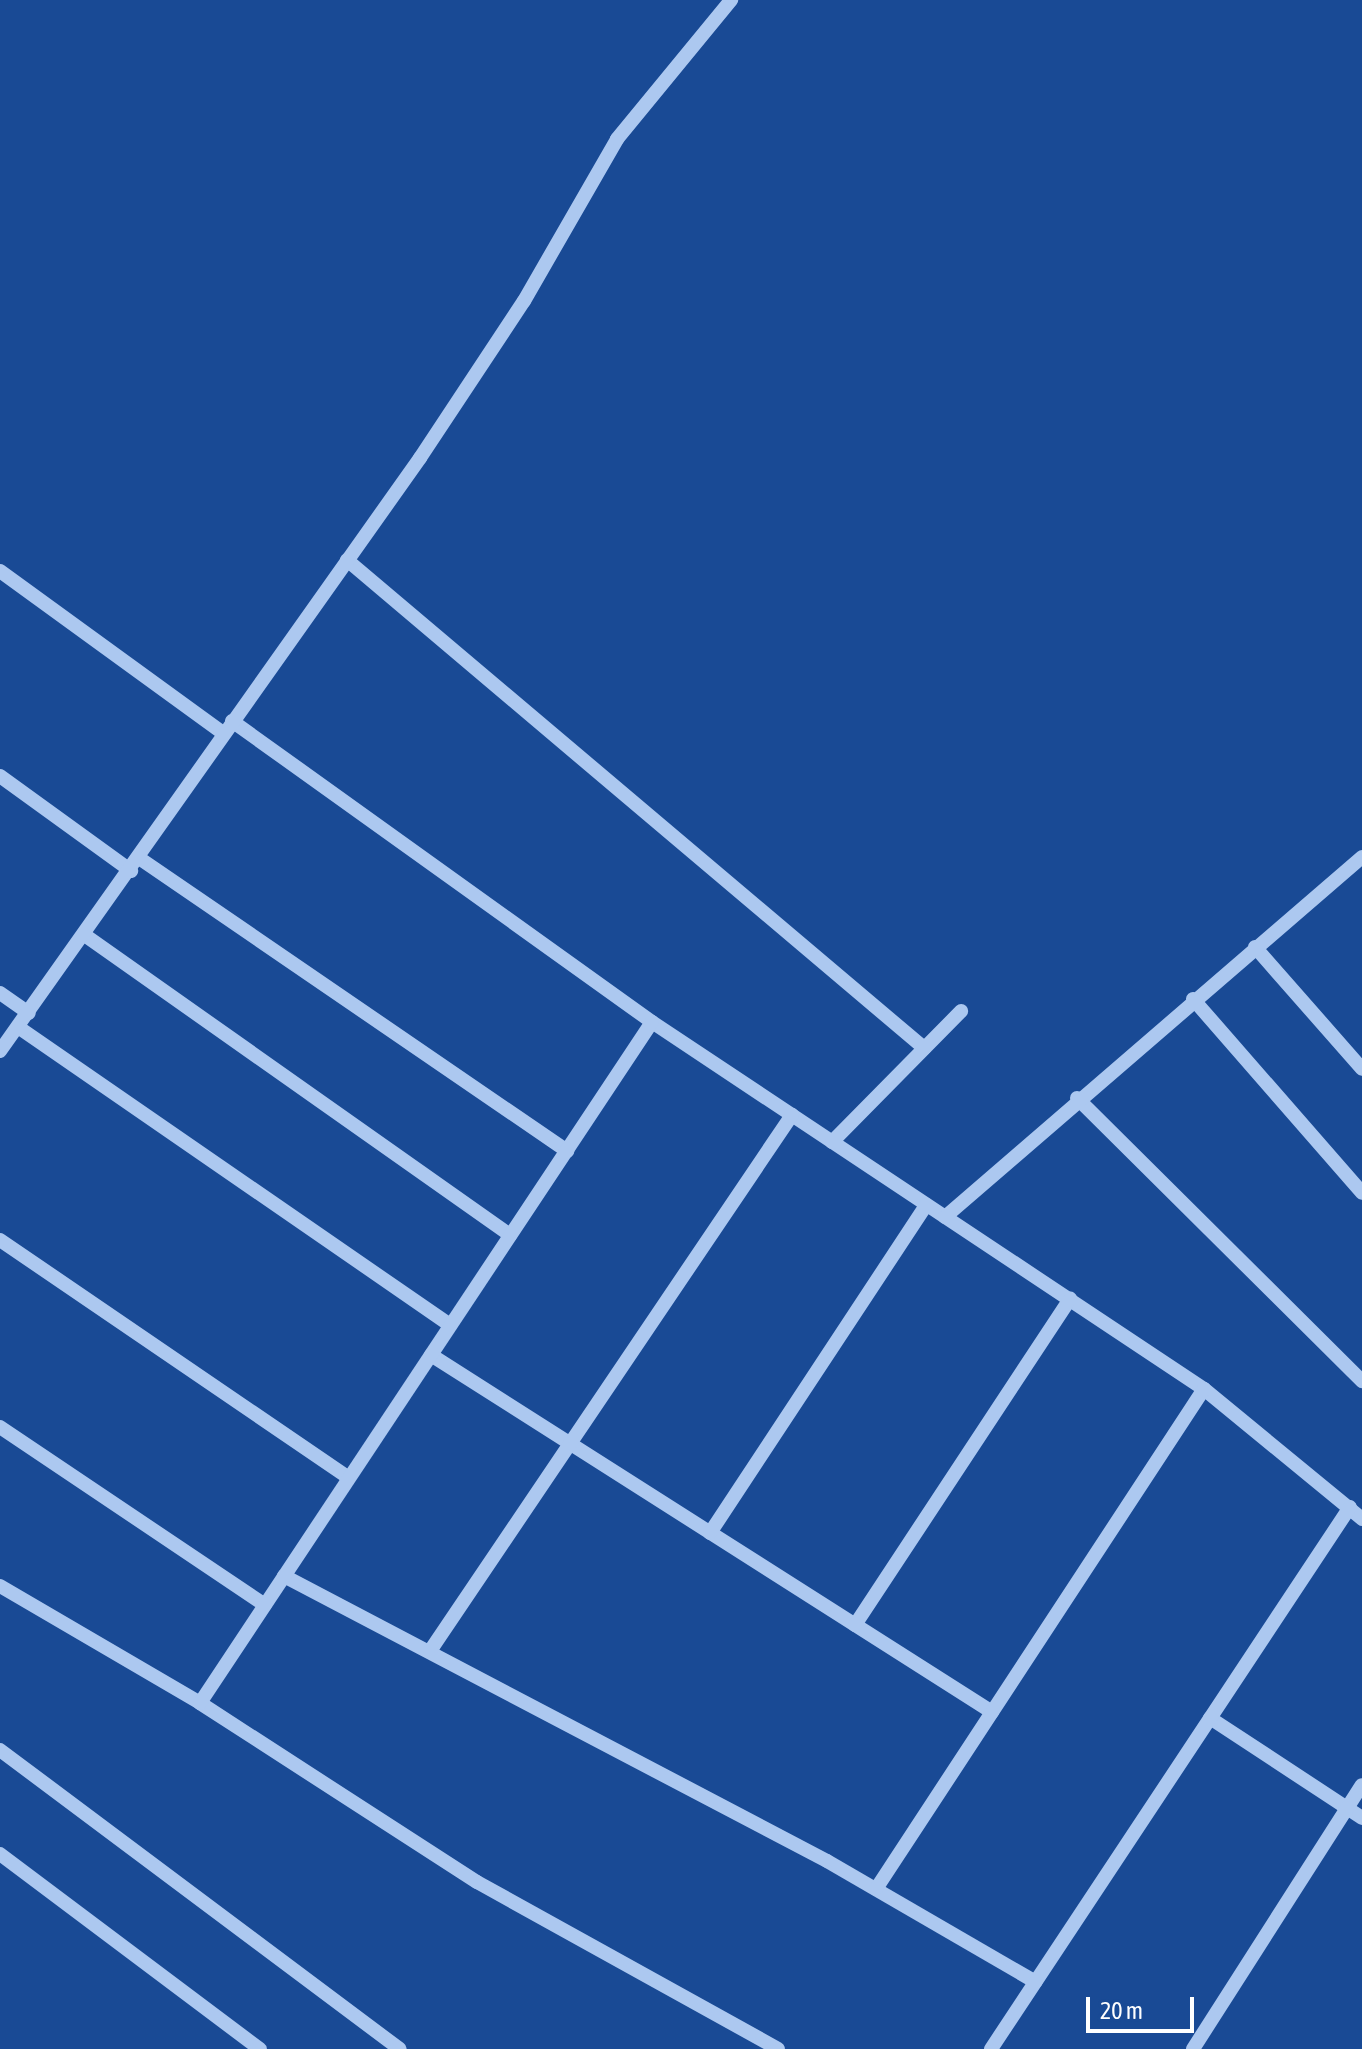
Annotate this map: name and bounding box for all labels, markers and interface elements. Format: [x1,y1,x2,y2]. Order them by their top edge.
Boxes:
scale bar [1090,1981,1198,2031]
text: 20 m [1100,1997,1143,2024]

